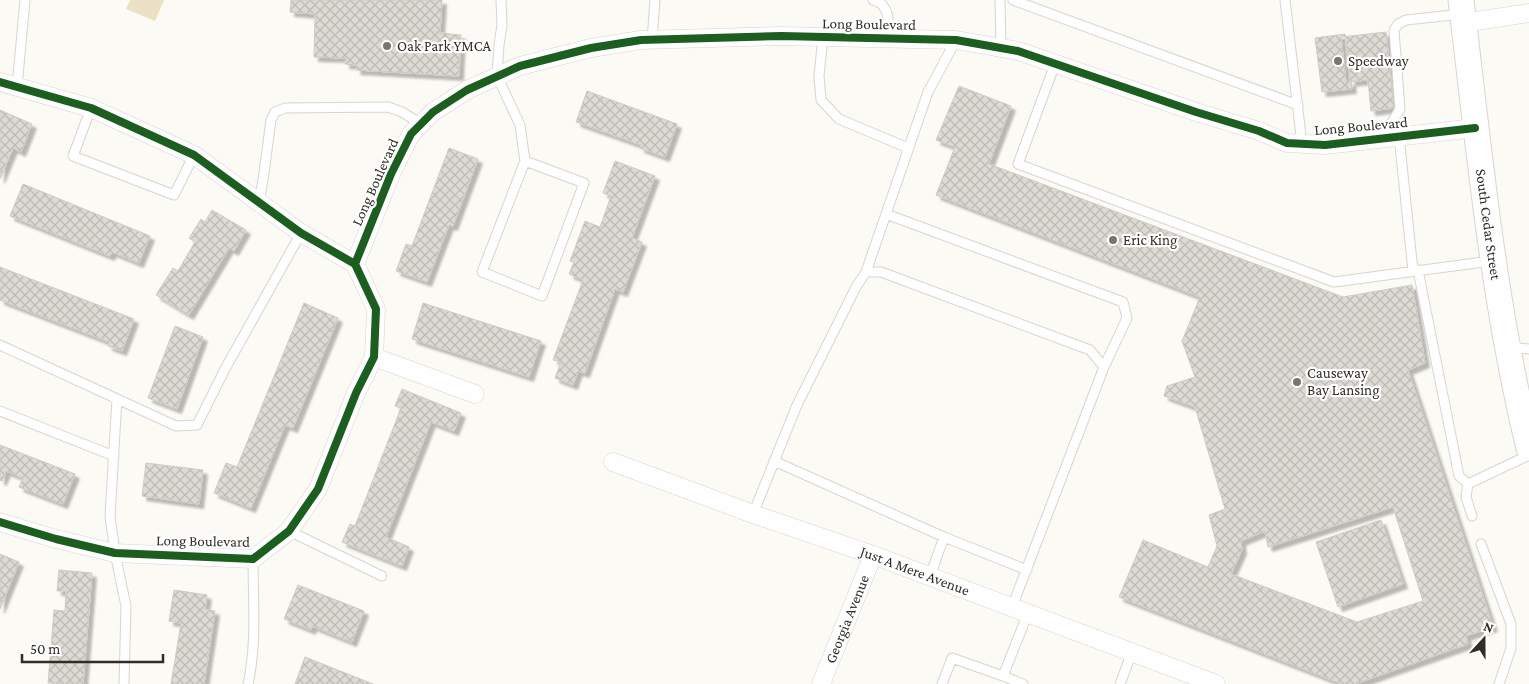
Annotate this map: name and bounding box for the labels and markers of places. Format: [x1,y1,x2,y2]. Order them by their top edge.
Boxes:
place label: Oak Park YMCA [397,38,492,54]
marker: Oak Park YMCA [381,40,393,52]
place label: Speedway [1348,53,1409,70]
marker: Speedway [1332,55,1344,67]
place label: Eric King [1123,232,1177,249]
marker: Eric King [1107,234,1119,246]
place label: Causeway Bay Lansing [1307,365,1379,399]
marker: Causeway Bay Lansing [1291,376,1303,388]

